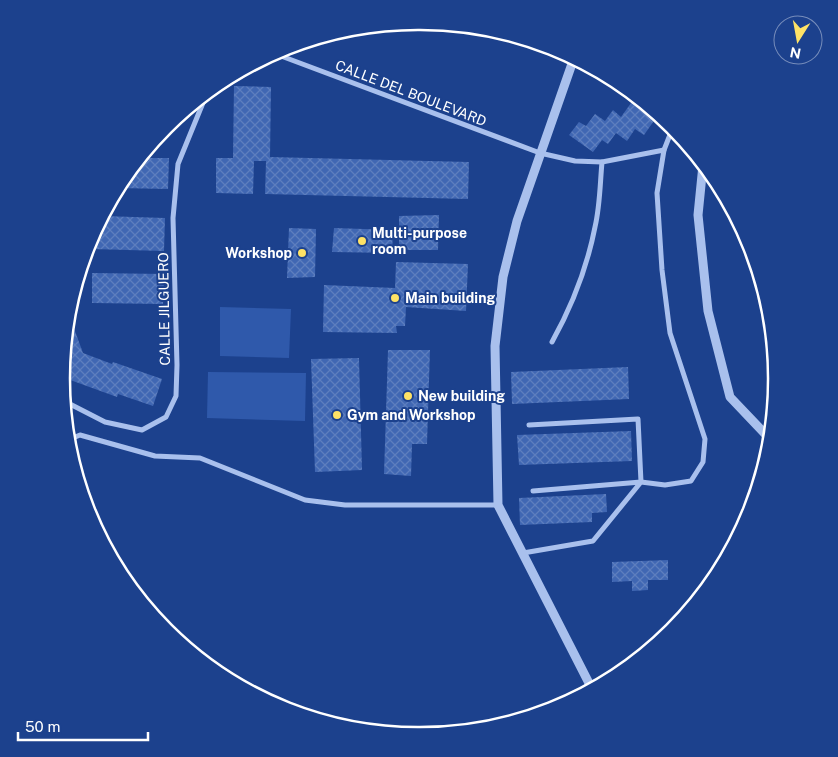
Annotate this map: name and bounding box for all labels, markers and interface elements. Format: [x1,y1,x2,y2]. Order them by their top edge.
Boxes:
north arrow [773,15,823,65]
text: N [789,44,802,62]
street label: CALLE DEL BOULEVARD [333,57,489,129]
place label: Multi-purpose room [372,225,467,257]
marker: Multi-purpose room [356,235,368,247]
place label: Workshop [225,245,292,261]
marker: Workshop [296,247,308,259]
street label: CALLE JILGUERO [155,252,173,366]
place label: Main building [405,290,495,306]
marker: Main building [389,292,401,304]
place label: New building [418,388,505,404]
marker: New building [402,390,414,402]
place label: Gym and Workshop [347,407,476,423]
marker: Gym and Workshop [331,409,343,421]
scale bar [18,710,148,742]
text: 50 m [25,718,60,735]

